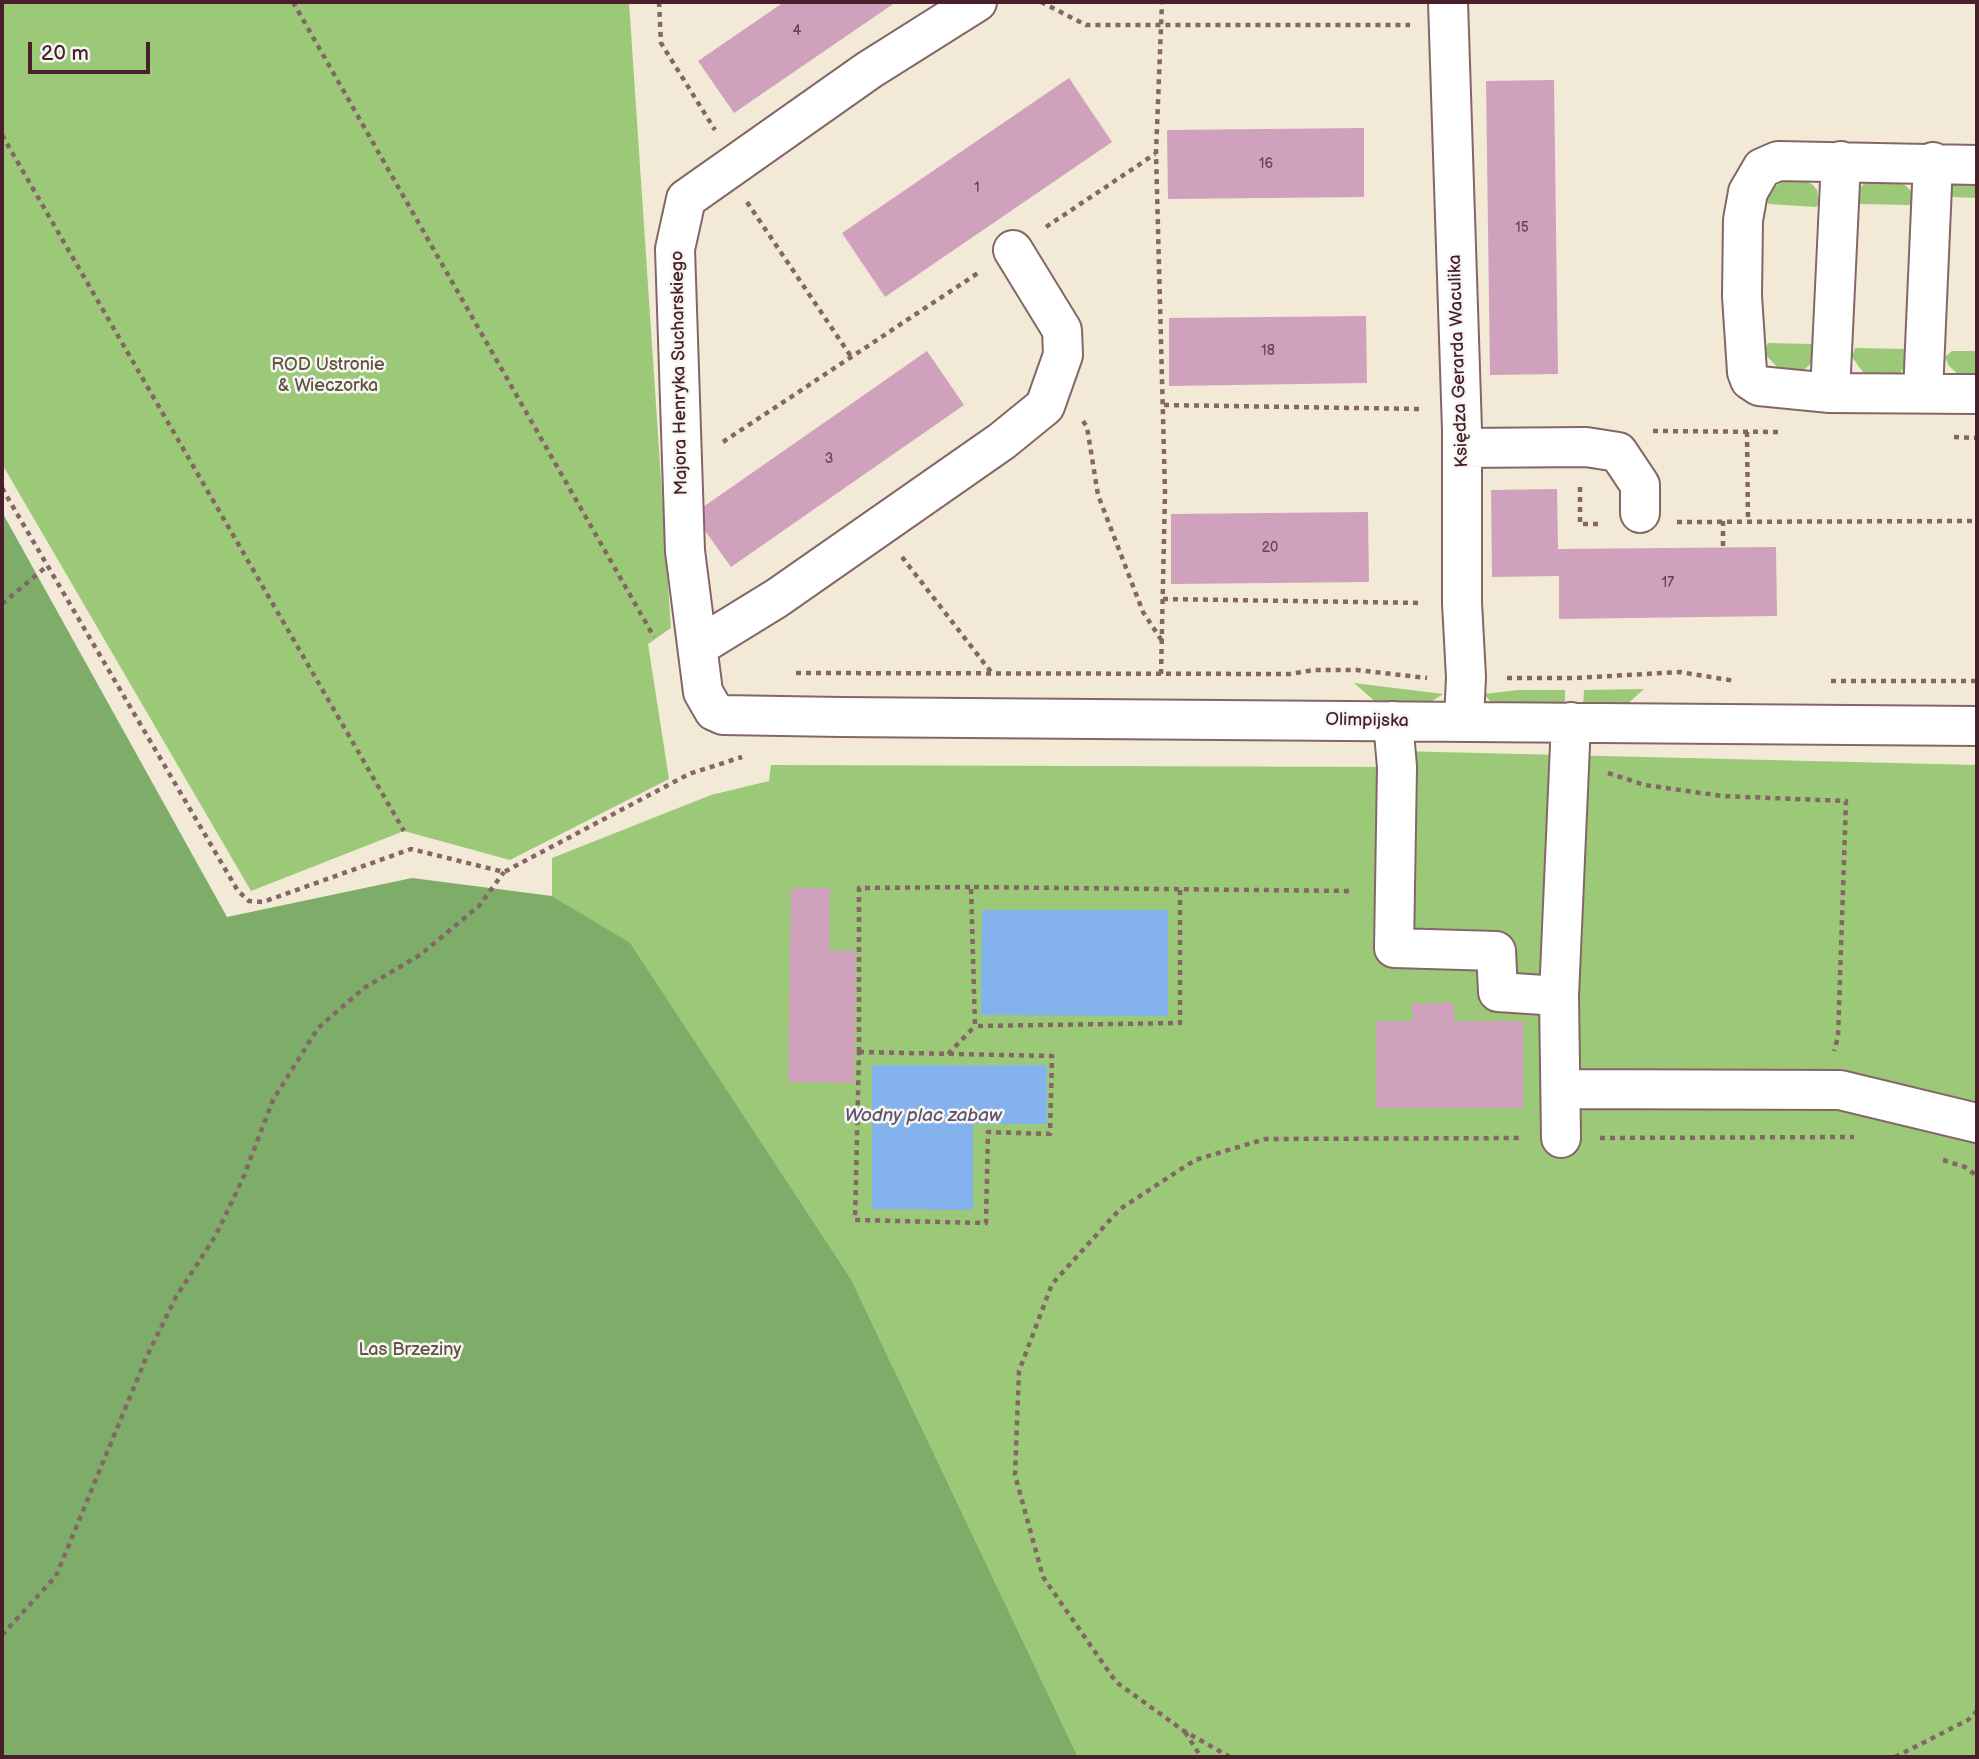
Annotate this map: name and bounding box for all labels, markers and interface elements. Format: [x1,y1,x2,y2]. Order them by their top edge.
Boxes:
house number: 4 [793,23,801,39]
scale bar [32,28,154,72]
text: 20 m [41,41,89,66]
house number: 16 [1259,156,1273,172]
house number: 1 [974,180,980,196]
house number: 15 [1515,220,1529,236]
street label: Majora Henryka Sucharskiego [667,250,693,496]
street label: Księdza Gerarda Waculika [1444,254,1474,468]
house number: 18 [1261,343,1275,359]
park label: ROD Ustronie & Wieczorka [271,354,385,396]
house number: 3 [825,451,833,467]
house number: 20 [1262,540,1278,556]
house number: 17 [1662,575,1674,591]
street label: Olimpijska [1325,709,1409,733]
water label: Wodny plac zabaw [844,1105,1002,1127]
park label: Las Brzeziny [358,1339,462,1361]

